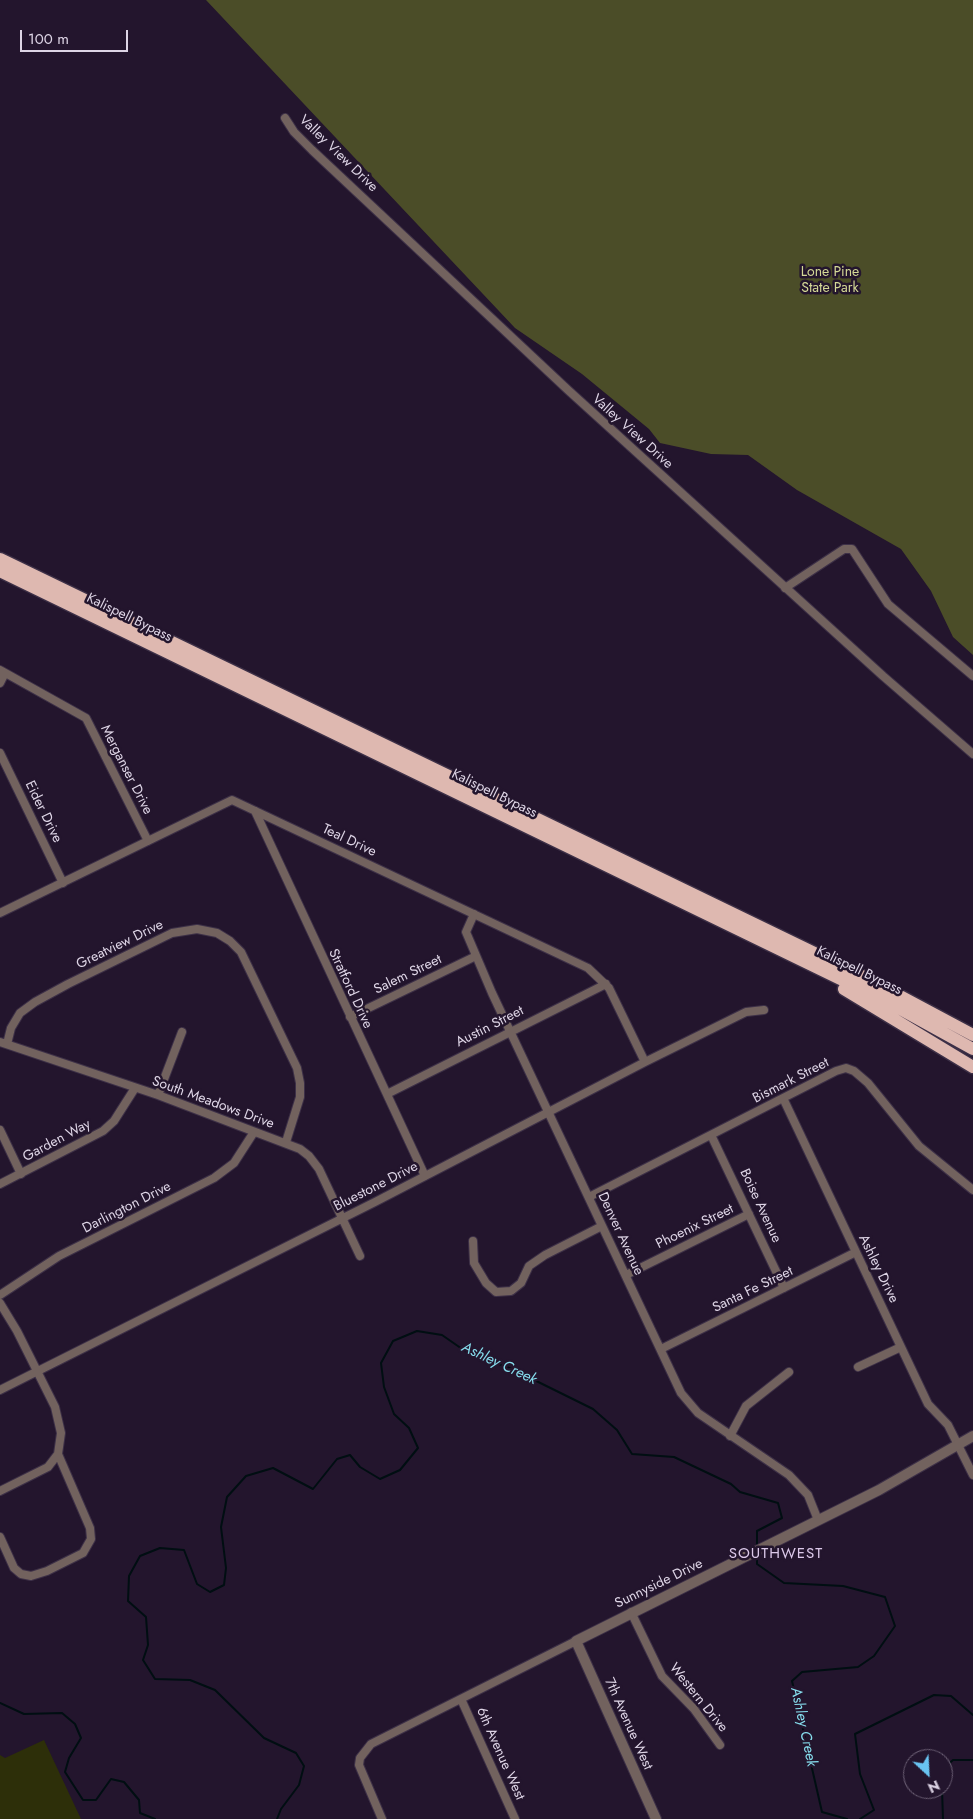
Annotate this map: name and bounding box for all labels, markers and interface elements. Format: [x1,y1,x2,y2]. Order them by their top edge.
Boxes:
scale bar [22,20,130,52]
text: 100 m [28,28,69,50]
street label: Valley View Drive [295,112,381,196]
park label: Lone Pine State Park [801,265,859,298]
street label: Valley View Drive [588,391,676,473]
street label: Kalispell Bypass [84,590,174,646]
street label: Merganser Drive [96,722,156,818]
street label: Kalispell Bypass [449,766,539,822]
street label: Eider Drive [21,778,65,846]
street label: Teal Drive [319,821,379,861]
street label: Greatview Drive [74,917,166,973]
street label: Kalispell Bypass [814,943,904,999]
street label: Stratford Drive [324,947,376,1031]
street label: Salem Street [371,951,445,999]
street label: Austin Street [453,1003,527,1051]
street label: Bismark Street [750,1055,832,1107]
street label: South Meadows Drive [150,1073,276,1133]
street label: Garden Way [20,1116,94,1166]
street label: Bluestone Drive [331,1159,421,1215]
street label: Boise Avenue [736,1166,784,1246]
street label: Darlington Drive [80,1179,174,1237]
street label: Denver Avenue [593,1190,647,1278]
street label: Phoenix Street [653,1201,737,1253]
street label: Ashley Drive [854,1232,902,1306]
street label: Santa Fe Street [710,1263,796,1317]
water label: Ashley Creek [459,1339,539,1389]
district label: SOUTHWEST [728,1545,824,1563]
street label: Sunnyside Drive [612,1555,706,1613]
street label: Western Drive [665,1660,731,1736]
street label: 7th Avenue West [600,1675,656,1773]
water label: Ashley Creek [786,1686,820,1768]
street label: 6th Avenue West [472,1705,528,1803]
north arrow [903,1749,953,1799]
text: N [925,1775,943,1798]

